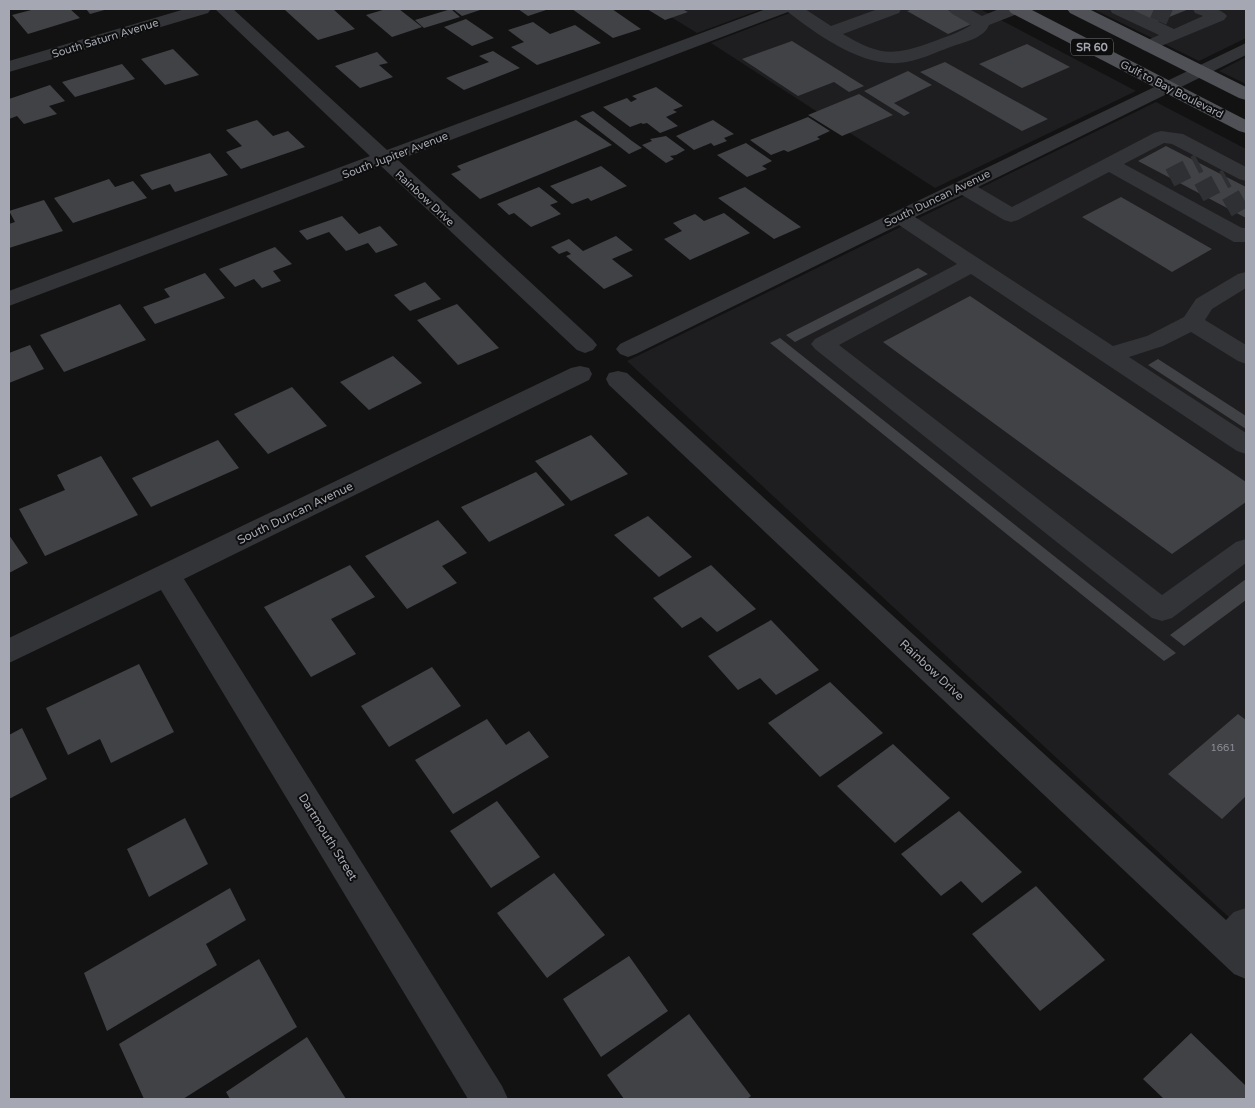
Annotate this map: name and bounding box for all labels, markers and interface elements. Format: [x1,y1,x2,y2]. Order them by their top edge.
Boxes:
street label: South Saturn Avenue [50,16,160,61]
road number: SR 60 [1071,38,1113,56]
street label: Gulf to Bay Boulevard [1118,58,1225,121]
street label: South Jupiter Avenue [340,129,450,182]
street label: South Duncan Avenue [882,167,992,230]
street label: Rainbow Drive [393,168,457,229]
street label: South Duncan Avenue [235,479,355,547]
street label: Rainbow Drive [897,637,967,703]
house number: 1661 [1210,742,1236,754]
street label: Dartmouth Street [296,791,361,883]

